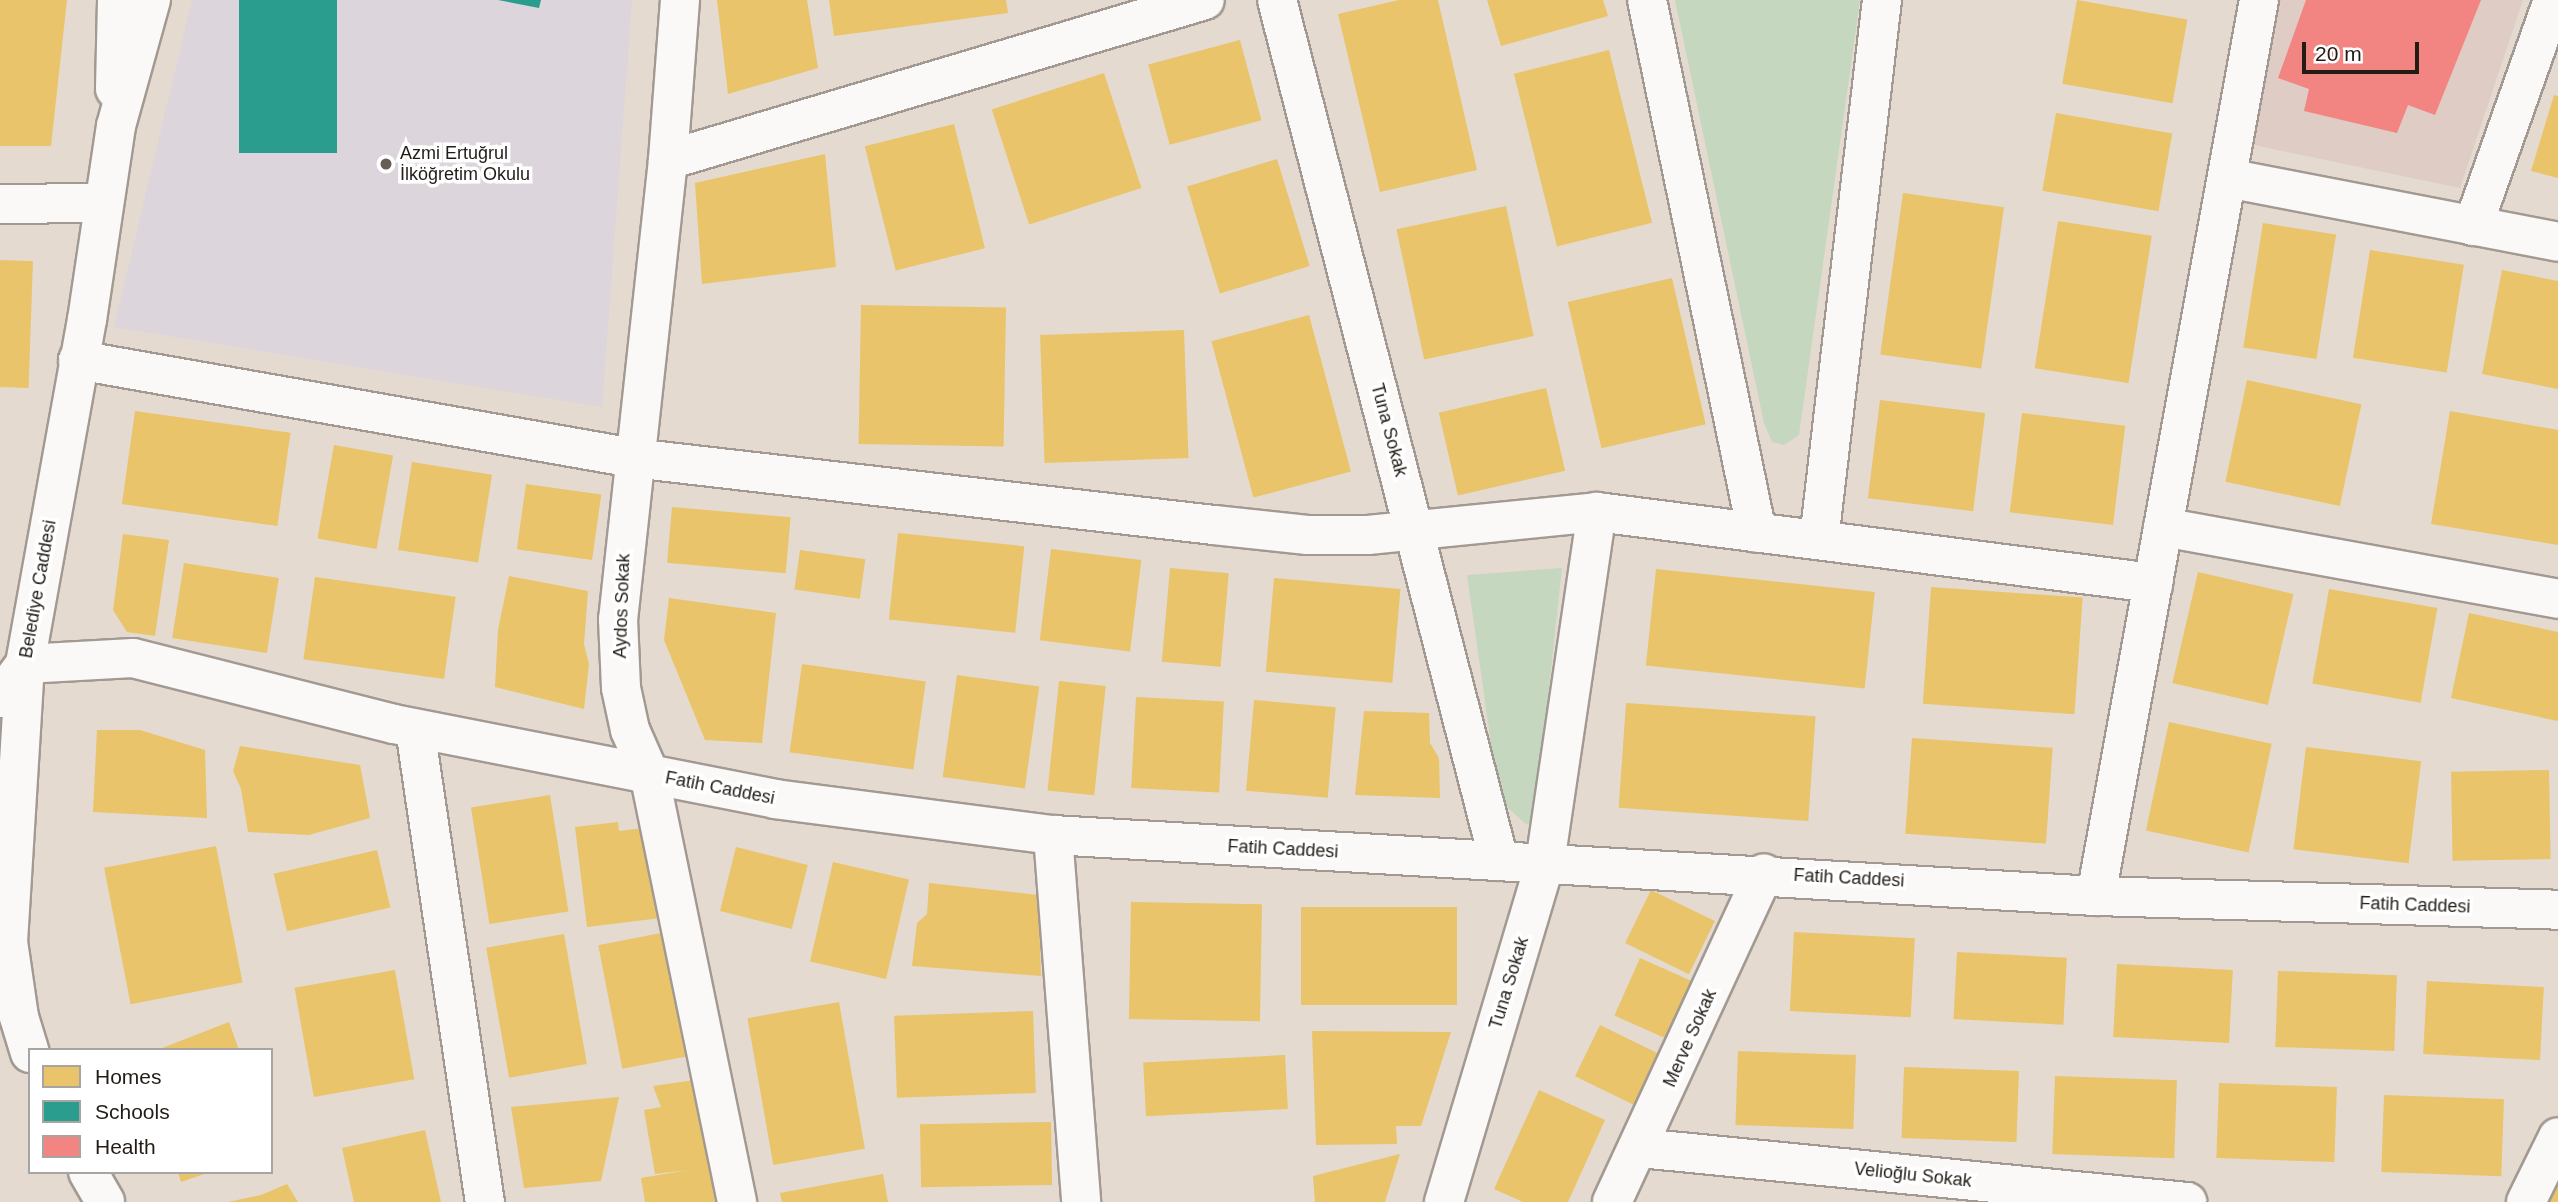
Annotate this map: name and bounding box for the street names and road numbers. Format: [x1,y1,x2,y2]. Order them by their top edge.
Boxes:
street label: Tuna Sokak [1366,381,1412,479]
street label: Belediye Caddesi [15,518,61,660]
street label: Aydos Sokak [609,553,635,659]
street label: Fatih Caddesi [663,767,777,809]
street label: Fatih Caddesi [1227,835,1339,863]
street label: Fatih Caddesi [1793,864,1905,892]
street label: Fatih Caddesi [2359,892,2471,918]
street label: Tuna Sokak [1485,934,1533,1032]
street label: Merve Sokak [1659,986,1721,1090]
street label: Velioğlu Sokak [1853,1158,1973,1192]

